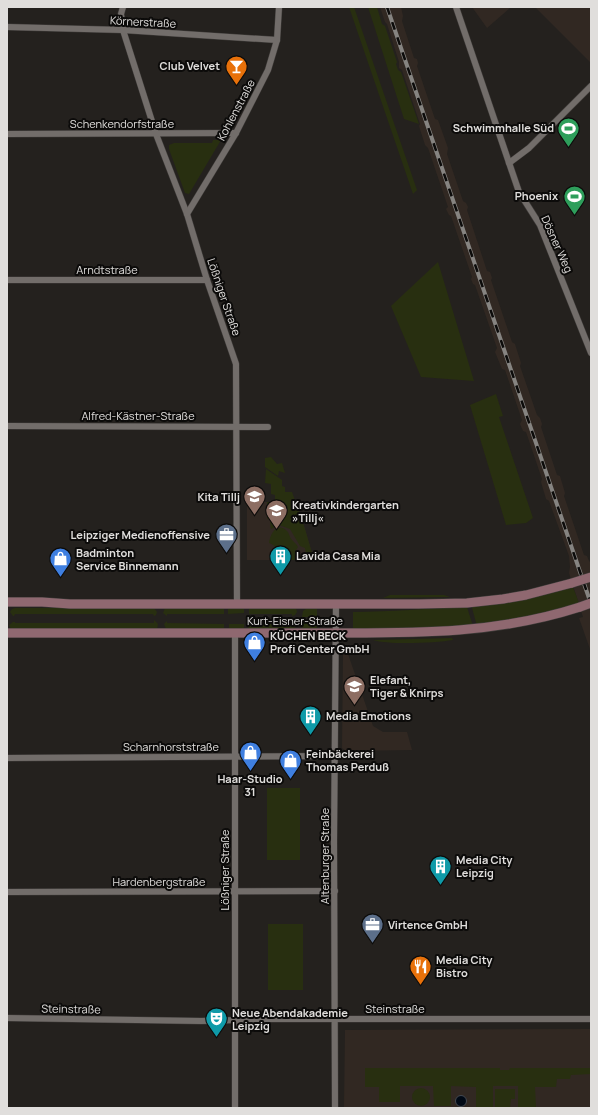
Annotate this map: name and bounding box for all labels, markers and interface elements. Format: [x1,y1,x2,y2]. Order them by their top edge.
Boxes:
street label: Körnerstraße [110,12,177,31]
bar icon: Club Velvet [223,53,249,86]
place label: Club Velvet [160,58,220,73]
street label: Kohlenstraße [213,76,258,143]
sports icon: Schwimmhalle Süd [556,115,582,148]
street label: Schenkendorfstraße [70,116,175,131]
place label: Schwimmhalle Süd [453,120,554,135]
sports icon: Phoenix [561,183,587,216]
place label: Phoenix [515,188,558,203]
street label: Dösner Weg [538,213,577,275]
street label: Lößniger Straße [204,256,245,338]
street label: Arndtstraße [76,262,138,277]
street label: Alfred-Kästner-Straße [81,408,195,423]
school or university icon: Kita Tillj [242,484,268,517]
place label: Kita Tillj [197,489,240,504]
place label: Kreativkindergarten »Tillj« [292,497,399,525]
school or university icon: Kreativkindergarten »Tillj« [263,498,289,531]
office icon: Leipziger Medienoffensive [213,522,239,555]
place label: Leipziger Medienoffensive [70,527,210,542]
building icon: Lavida Casa Mia [268,543,294,576]
place label: Badminton Service Binnemann [76,545,179,573]
shop icon: Badminton Service Binnemann [47,546,73,579]
place label: Lavida Casa Mia [296,548,380,563]
street label: Kurt-Eisner-Straße [247,613,343,628]
place label: KÜCHEN BECK Profi Center GmbH [270,628,370,656]
shop icon: KÜCHEN BECK Profi Center GmbH [241,629,267,662]
place label: Elefant, Tiger & Knirps [370,672,443,700]
school or university icon: Elefant, Tiger & Knirps [341,673,367,706]
building icon: Media Emotions [297,703,323,736]
place label: Media Emotions [326,708,411,723]
street label: Scharnhorststraße [123,739,220,754]
shop icon: Haar-Studio 31 [237,740,263,773]
place label: Feinbäckerei Thomas Perduß [306,746,389,774]
shop icon: Feinbäckerei Thomas Perduß [278,747,304,780]
place label: Haar-Studio 31 [217,771,283,799]
street label: Altenburger Straße [317,807,332,904]
street label: Lößniger Straße [217,829,232,910]
place label: Media City Leipzig [456,852,513,880]
building icon: Media City Leipzig [428,853,454,886]
street label: Hardenbergstraße [112,874,206,889]
office icon: Virtence GmbH [360,912,386,945]
place label: Virtence GmbH [388,917,468,932]
place label: Media City Bistro [436,952,493,980]
restaurant icon: Media City Bistro [407,953,433,986]
street label: Steinstraße [41,1000,101,1017]
street label: Steinstraße [365,1001,425,1016]
place label: Neue Abendakademie Leipzig [232,1005,348,1033]
theatre icon: Neue Abendakademie Leipzig [204,1006,230,1039]

